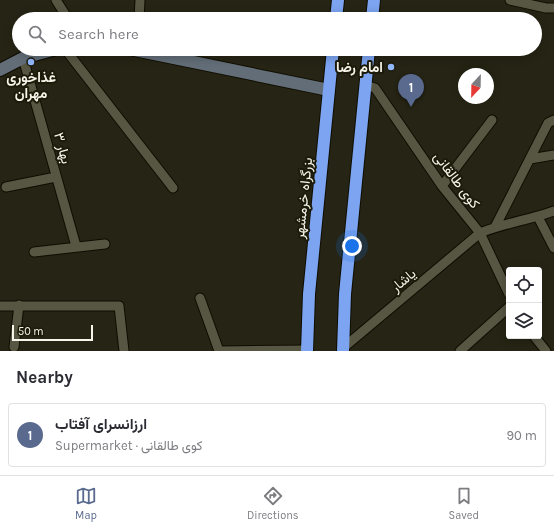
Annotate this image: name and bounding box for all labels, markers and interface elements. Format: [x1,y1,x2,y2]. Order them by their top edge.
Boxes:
search box [12,12,542,56]
icon: search [26,23,48,45]
text: Search here [58,25,139,43]
marker: غذاخوری مهران [26,57,36,67]
place label: امام رضا [336,59,383,76]
marker: امام رضا [386,62,396,72]
north arrow [458,68,494,104]
place label: غذاخوری مهران [6,69,56,102]
pin: 1 [398,74,424,107]
street label: بهار ۳ [50,130,75,166]
street label: کوی طالقانی [430,149,483,212]
street label: بزرگراه خرمشهر [291,156,316,241]
your location [342,236,362,256]
street label: یاشار [387,265,419,296]
map controls [506,267,542,339]
button: locate [506,267,542,303]
button: layers [506,303,542,339]
scale bar [12,323,93,342]
text: 50 m [18,325,44,338]
text: Nearby [16,367,73,387]
text: ارزانسرای آفتاب [55,415,147,433]
text: 1 [28,428,32,443]
text: 90 m [506,428,537,443]
text: Supermarket · کوی طالقانی [55,438,203,453]
tab: Map [75,485,97,522]
tab: Directions [247,485,299,522]
tab: Saved [449,485,479,522]

